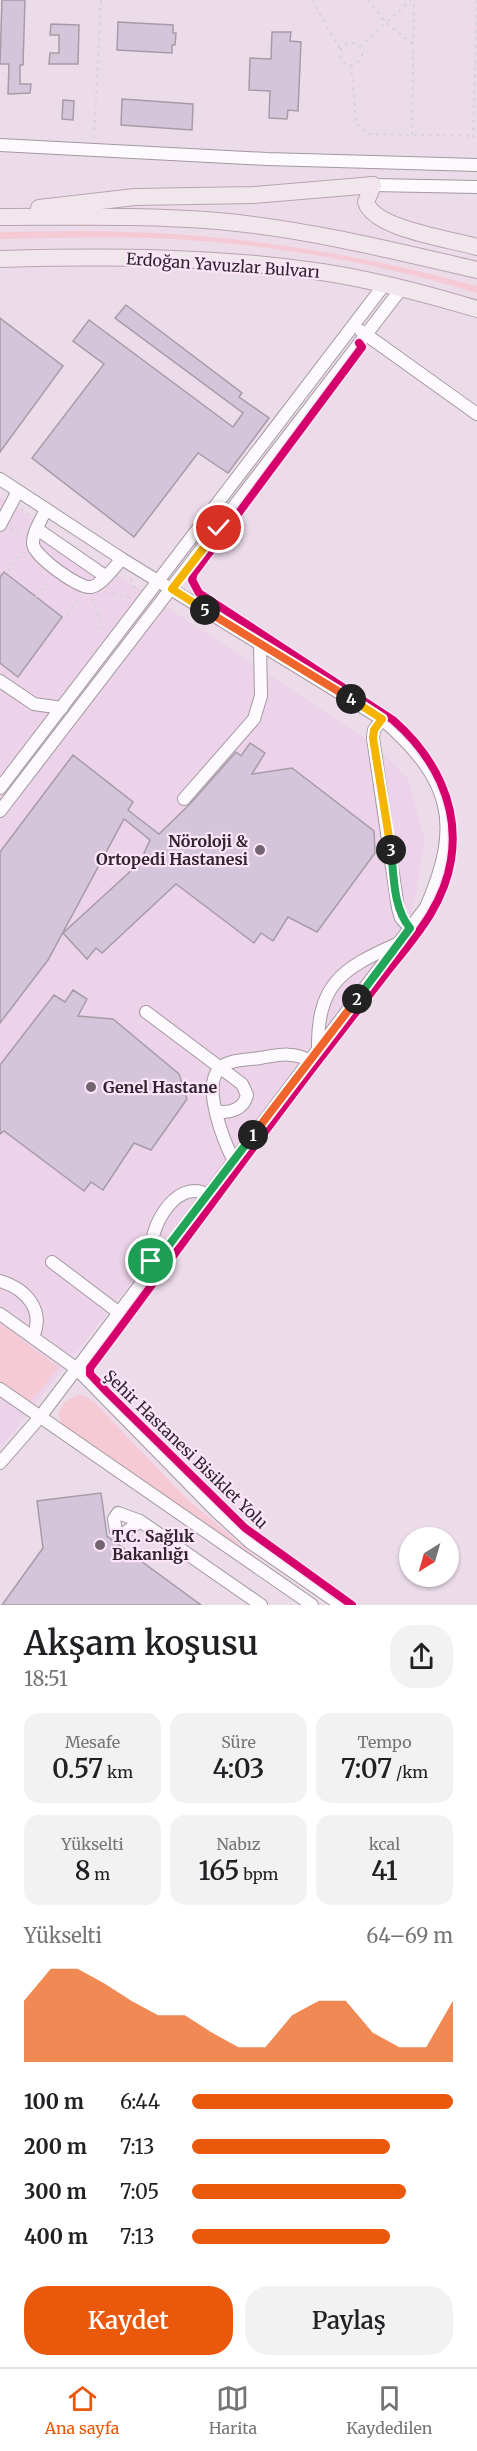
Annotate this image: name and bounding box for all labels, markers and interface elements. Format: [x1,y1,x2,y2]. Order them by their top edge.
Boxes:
street label: Erdoğan Yavuzlar Bulvarı [125,248,321,282]
pin [193,502,244,553]
icon: check [202,511,235,544]
pin: 5 [190,595,220,625]
text: 5 [200,600,210,620]
pin: 4 [336,684,366,714]
text: 4 [346,689,356,709]
place label: Nöroloji & Ortopedi Hastanesi [96,831,249,869]
pin: 3 [376,835,406,865]
text: 3 [386,840,396,860]
marker: Nöroloji & Ortopedi Hastanesi [253,843,267,857]
pin: 2 [342,984,372,1014]
text: 2 [352,989,362,1009]
place label: Genel Hastane [103,1077,218,1097]
marker: Genel Hastane [84,1080,98,1094]
pin: 1 [238,1120,268,1150]
text: 1 [249,1125,257,1145]
pin [125,1235,176,1286]
icon: arrive [134,1244,167,1277]
street label: Şehir Hastanesi Bisiklet Yolu [100,1365,272,1533]
place label: T.C. Sağlık Bakanlığı [112,1526,195,1564]
north arrow [399,1527,459,1587]
map controls [399,1527,459,1587]
marker: T.C. Sağlık Bakanlığı [93,1538,107,1552]
text: Akşam koşusu [24,1623,259,1664]
button: share [390,1625,453,1688]
text: 18:51 [24,1666,68,1691]
text: Mesafe [65,1732,120,1752]
text: Süre [221,1732,256,1752]
text: Tempo [357,1732,412,1752]
text: 0.57 [52,1752,103,1785]
text: 4:03 [212,1752,265,1785]
text: 7:07 [341,1752,392,1785]
text: km [103,1762,133,1782]
text: /km [392,1762,428,1782]
text: Yükselti [61,1834,124,1854]
text: Nabız [216,1834,261,1854]
text: kcal [369,1834,400,1854]
text: 8 [75,1854,91,1887]
text: 165 [199,1854,239,1887]
text: 41 [371,1854,398,1887]
text: m [91,1864,110,1884]
text: bpm [239,1864,278,1884]
text: Yükselti [24,1923,102,1948]
text: 64–69 m [366,1923,453,1948]
text: 100 m [24,2089,84,2114]
text: 6:44 [120,2089,160,2114]
text: 200 m [24,2134,87,2159]
text: 7:13 [120,2134,155,2159]
text: 300 m [24,2179,87,2204]
text: 7:05 [120,2179,159,2204]
text: 400 m [24,2224,88,2249]
text: 7:13 [120,2224,155,2249]
button: Kaydet [24,2286,233,2355]
button: Paylaş [245,2286,453,2355]
tab: Ana sayfa [45,2382,119,2438]
tab: Harita [209,2382,257,2438]
tab: Kaydedilen [346,2382,432,2438]

